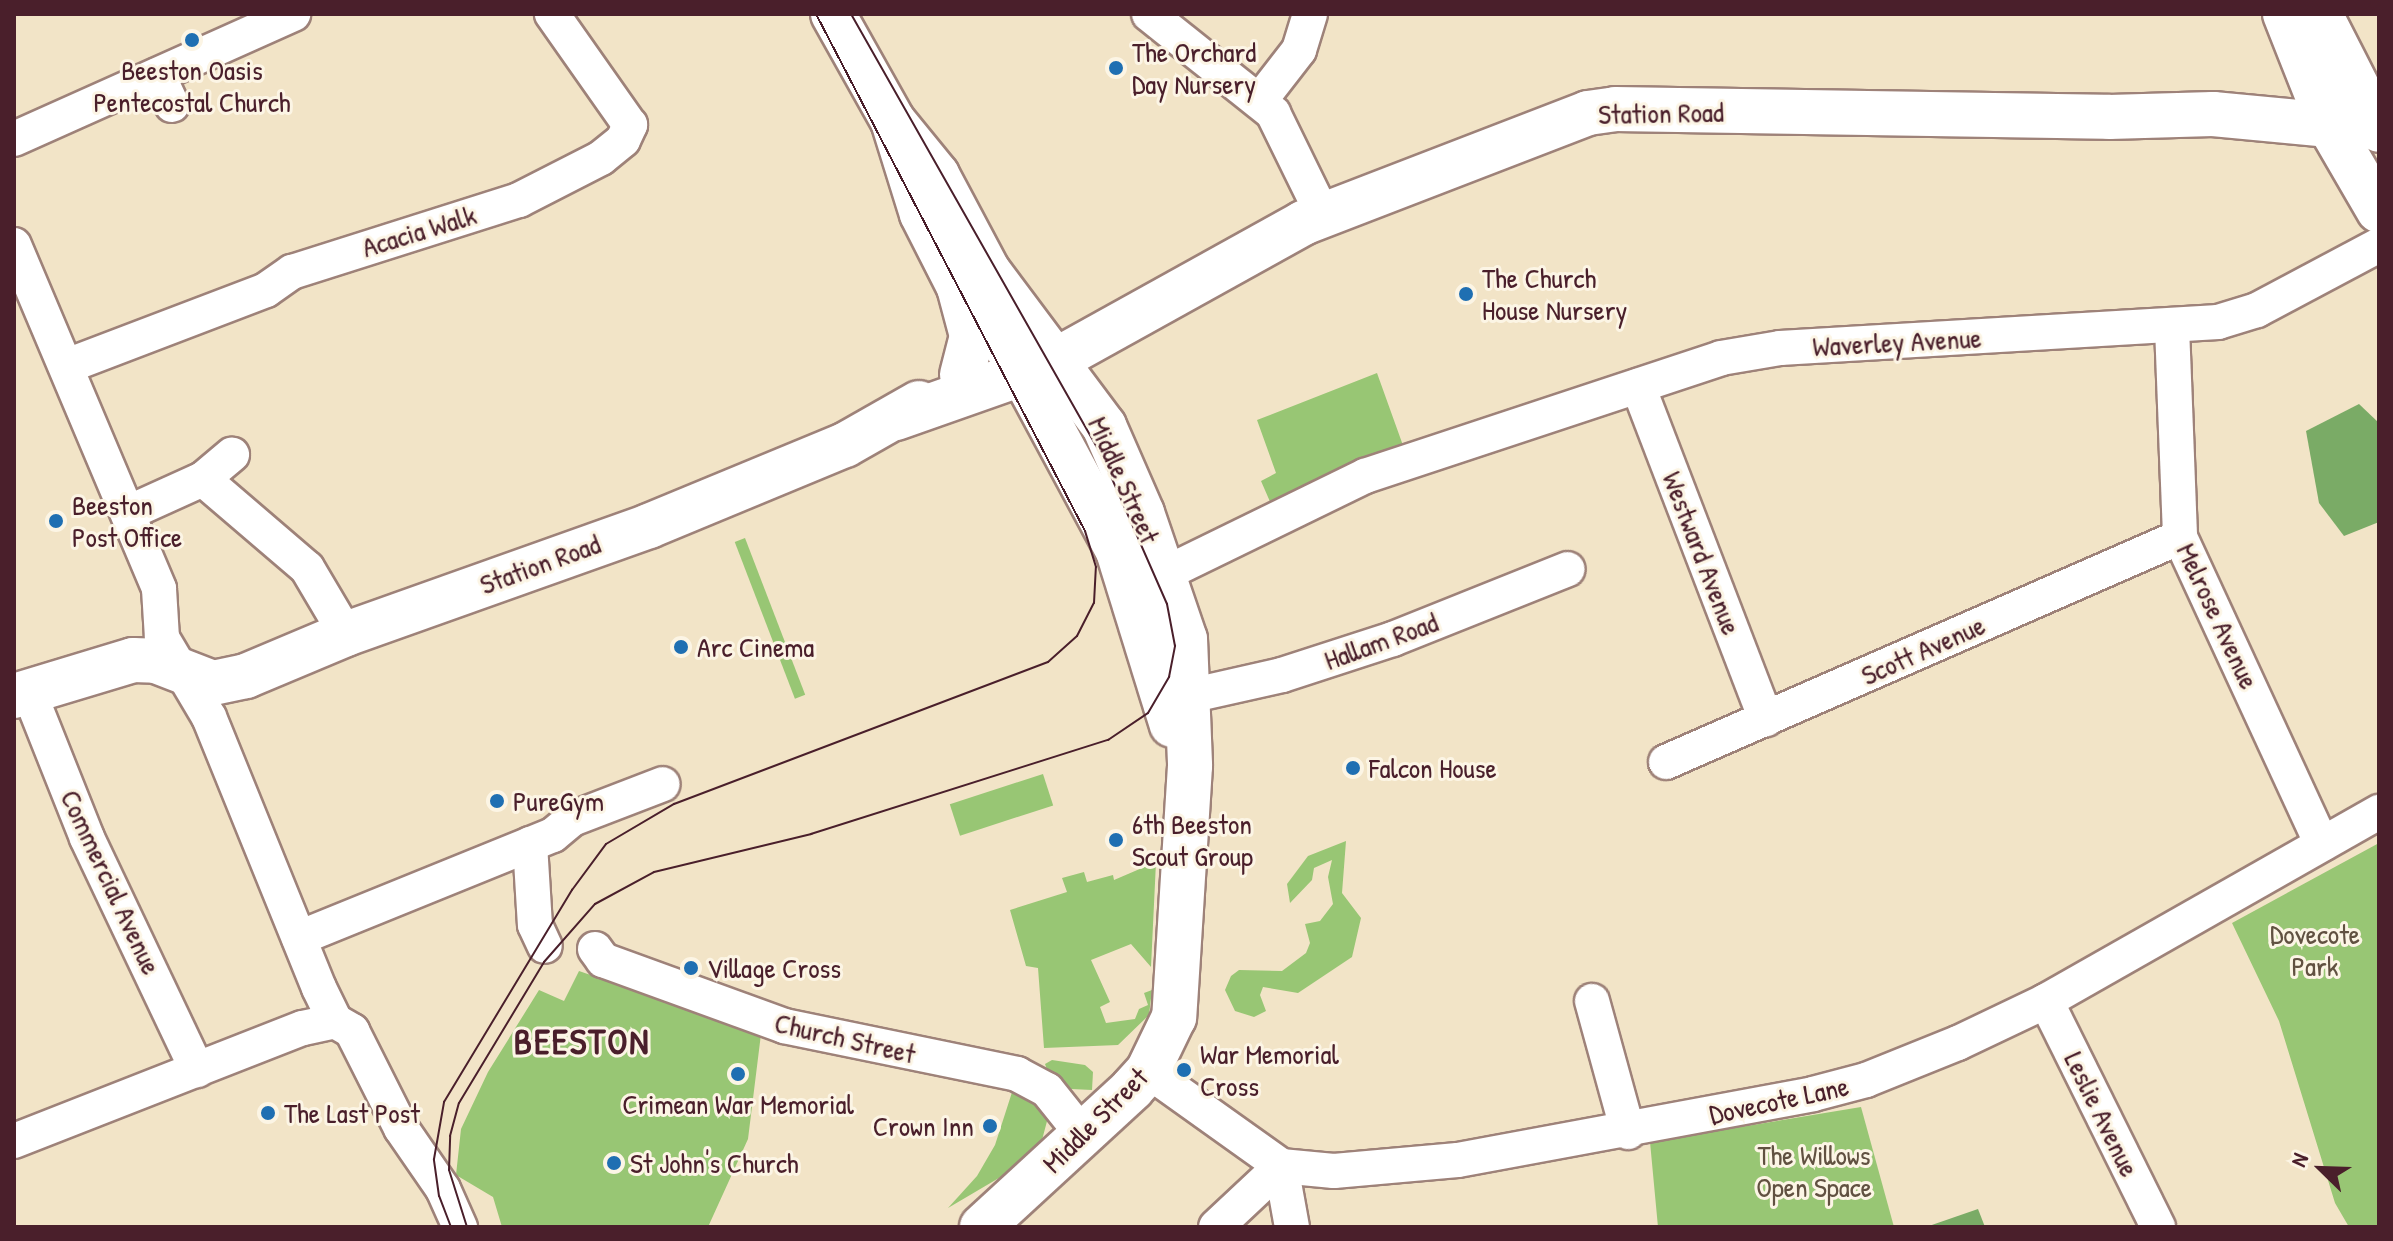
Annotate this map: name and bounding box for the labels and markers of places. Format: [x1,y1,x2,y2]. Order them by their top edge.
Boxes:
marker: Beeston Oasis Pentecostal Church [183,31,201,49]
place label: The Orchard Day Nursery [1132,35,1256,101]
place label: Beeston Oasis Pentecostal Church [93,53,291,119]
marker: The Orchard Day Nursery [1107,59,1125,77]
place label: The Church House Nursery [1482,261,1627,327]
marker: The Church House Nursery [1457,285,1475,303]
place label: Beeston Post Office [72,488,182,554]
marker: Beeston Post Office [47,512,65,530]
place label: Arc Cinema [697,630,814,664]
marker: Arc Cinema [672,638,690,656]
place label: Falcon House [1369,751,1497,785]
marker: Falcon House [1344,759,1362,777]
place label: PureGym [513,784,604,818]
marker: PureGym [488,792,506,810]
place label: 6th Beeston Scout Group [1132,807,1253,873]
marker: 6th Beeston Scout Group [1107,831,1125,849]
place label: Village Cross [707,951,841,985]
marker: Village Cross [682,959,700,977]
place label: War Memorial Cross [1200,1037,1339,1103]
marker: War Memorial Cross [1175,1061,1193,1079]
marker: Crimean War Memorial [729,1065,747,1083]
place label: Crimean War Memorial [622,1087,854,1121]
place label: The Last Post [284,1096,420,1130]
marker: The Last Post [259,1104,277,1122]
place label: Crown Inn [873,1109,974,1143]
marker: Crown Inn [981,1117,999,1135]
place label: St John's Church [630,1146,799,1180]
marker: St John's Church [605,1154,623,1172]

